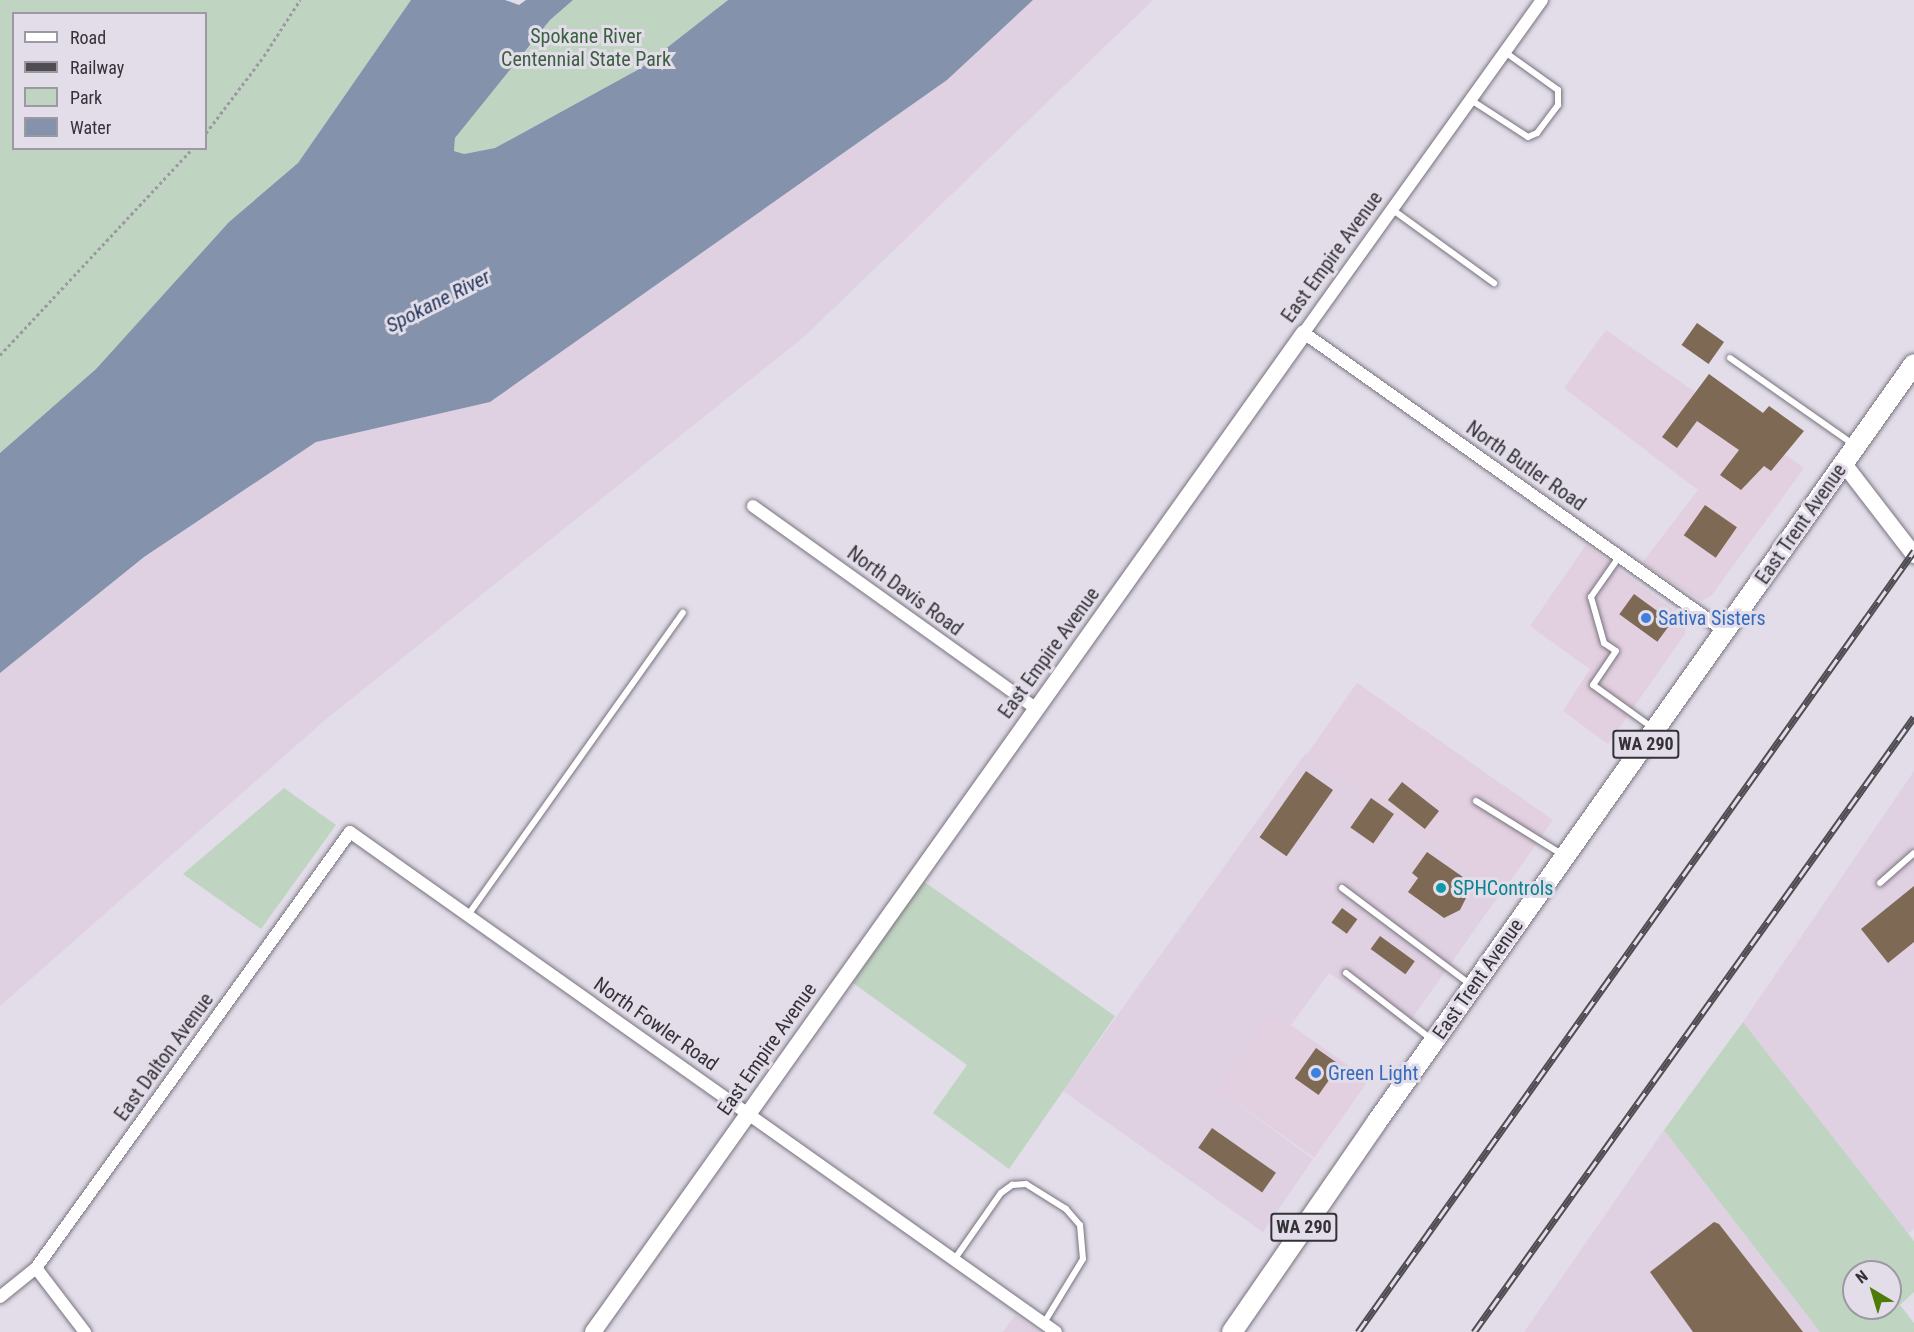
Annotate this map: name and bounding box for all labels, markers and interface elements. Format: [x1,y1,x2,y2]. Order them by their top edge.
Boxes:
legend [12,12,207,150]
park label: Spokane River Centennial State Park [501,25,671,72]
text: Road [70,27,106,48]
text: Railway [70,57,124,78]
text: Park [70,87,102,108]
text: Water [70,117,111,138]
street label: East Empire Avenue [1276,187,1388,327]
water label: Spokane River [382,264,494,338]
street label: North Butler Road [1462,416,1590,516]
street label: East Trent Avenue [1750,459,1852,589]
street label: North Davis Road [843,541,967,641]
street label: East Empire Avenue [993,583,1105,723]
place label: Sativa Sisters [1658,606,1766,630]
marker: Sativa Sisters [1639,611,1653,625]
road number: WA 290 [1612,729,1680,759]
place label: SPHControls [1453,876,1553,900]
marker: SPHControls [1434,881,1448,895]
street label: East Trent Avenue [1427,914,1529,1044]
street label: North Fowler Road [589,972,723,1076]
street label: East Empire Avenue [712,978,822,1120]
street label: East Dalton Avenue [110,988,218,1126]
place label: Green Light [1328,1061,1418,1085]
marker: Green Light [1309,1066,1323,1080]
road number: WA 290 [1270,1212,1338,1242]
north arrow [1842,1260,1902,1320]
text: N [1852,1267,1872,1288]

